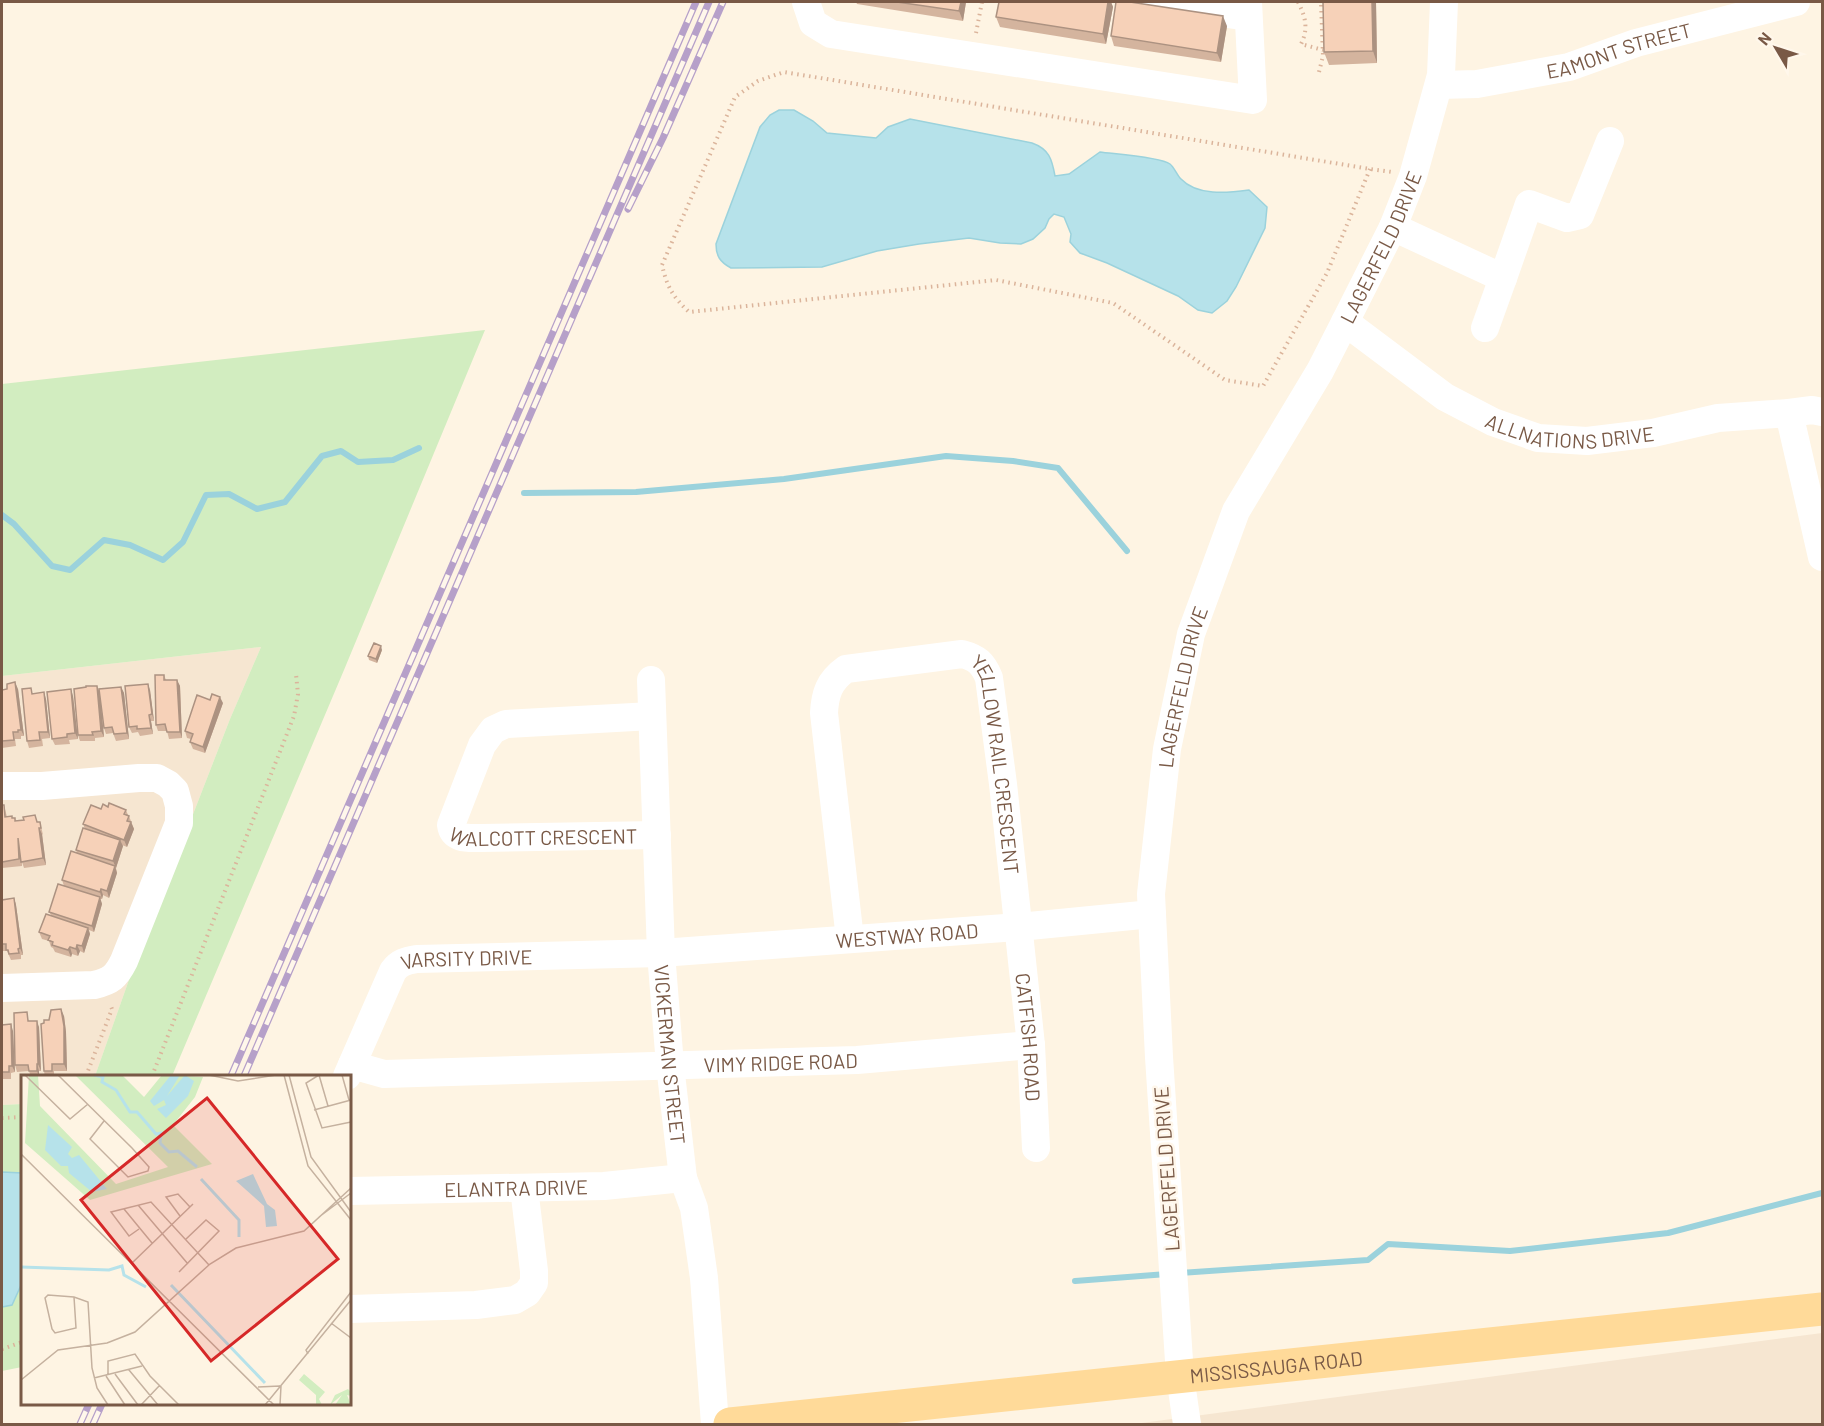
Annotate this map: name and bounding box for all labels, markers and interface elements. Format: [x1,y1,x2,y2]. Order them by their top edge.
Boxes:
street label: EAMONT STREET [1544,17,1694,83]
north arrow [1746,18,1806,78]
text: N [1753,28,1775,48]
street label: LAGERFELD DRIVE [1334,167,1426,327]
street label: ALLNATIONS DRIVE [1482,408,1655,453]
street label: LAGERFELD DRIVE [1153,603,1212,769]
street label: YELLOW RAIL CRESCENT [967,649,1025,876]
street label: WALCOTT CRESCENT [445,821,638,851]
street label: WESTWAY ROAD [835,918,979,952]
street label: VARSITY DRIVE [398,944,533,974]
street label: VICKERMAN STREET [650,964,691,1145]
street label: CATFISH ROAD [1011,972,1046,1102]
street label: VIMY RIDGE ROAD [703,1048,858,1077]
inset map [21,1075,351,1405]
street label: LAGERFELD DRIVE [1148,1086,1184,1252]
street label: ELANTRA DRIVE [444,1174,588,1201]
street label: MISSISSAUGA ROAD [1188,1345,1364,1388]

